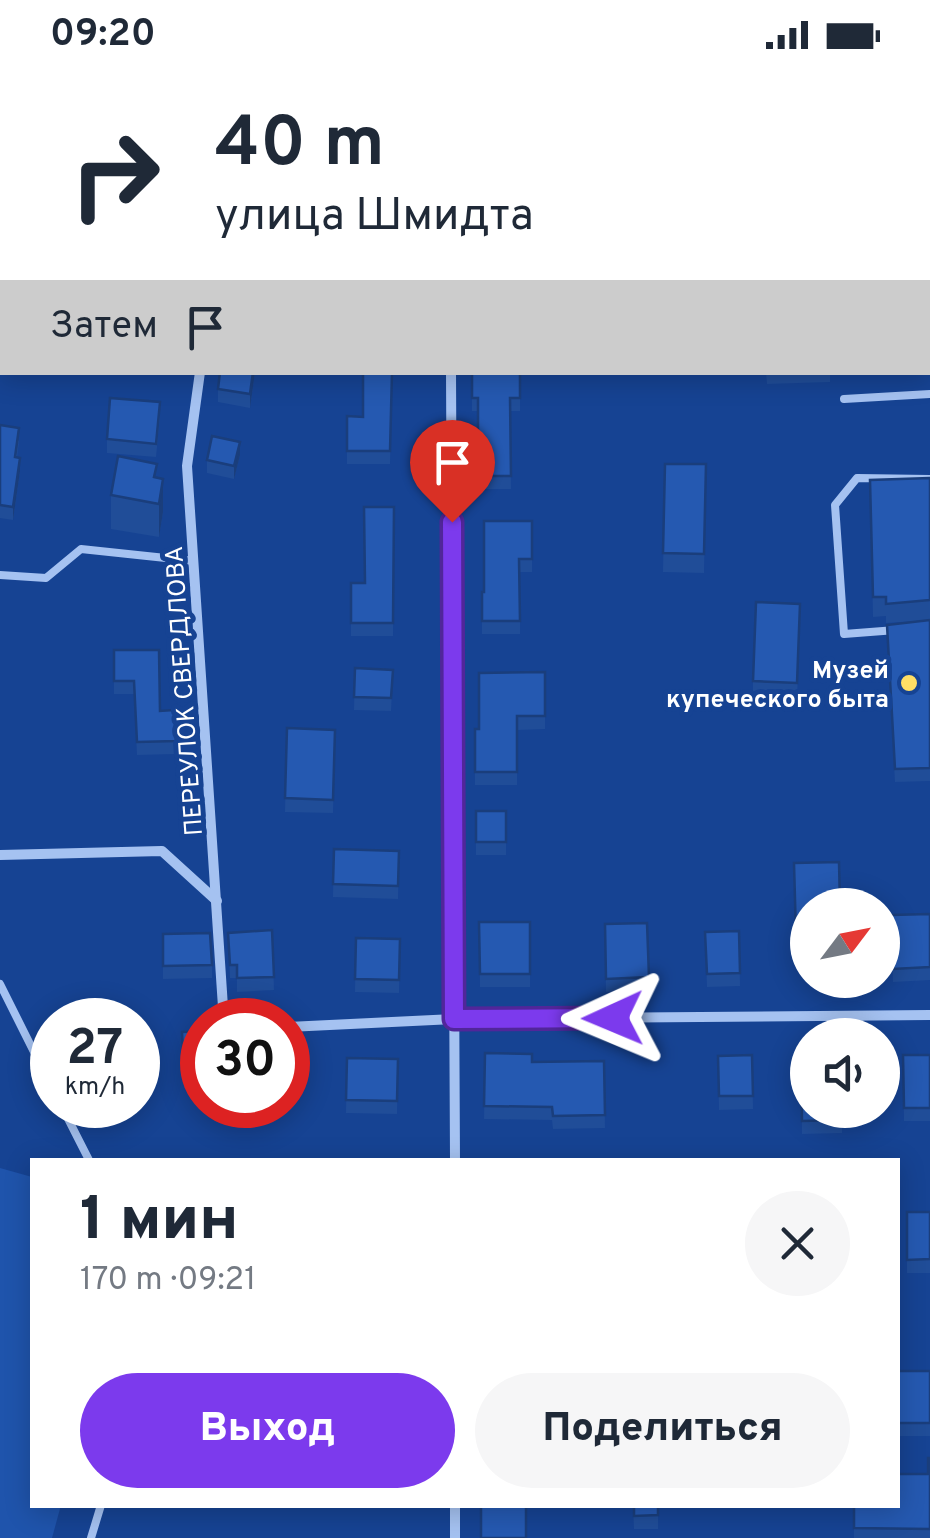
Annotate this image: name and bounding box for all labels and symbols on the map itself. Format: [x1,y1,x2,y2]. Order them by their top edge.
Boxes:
pin [410,420,495,523]
street label: ПЕРЕУЛОК СВЕРДЛОВА [160,545,212,837]
place label: Музей купеческого быта [666,656,889,717]
marker: Музей купеческого быта [898,672,920,694]
north arrow [790,888,900,998]
position arrow [561,966,665,1070]
speed limit sign: 30 [180,998,310,1128]

